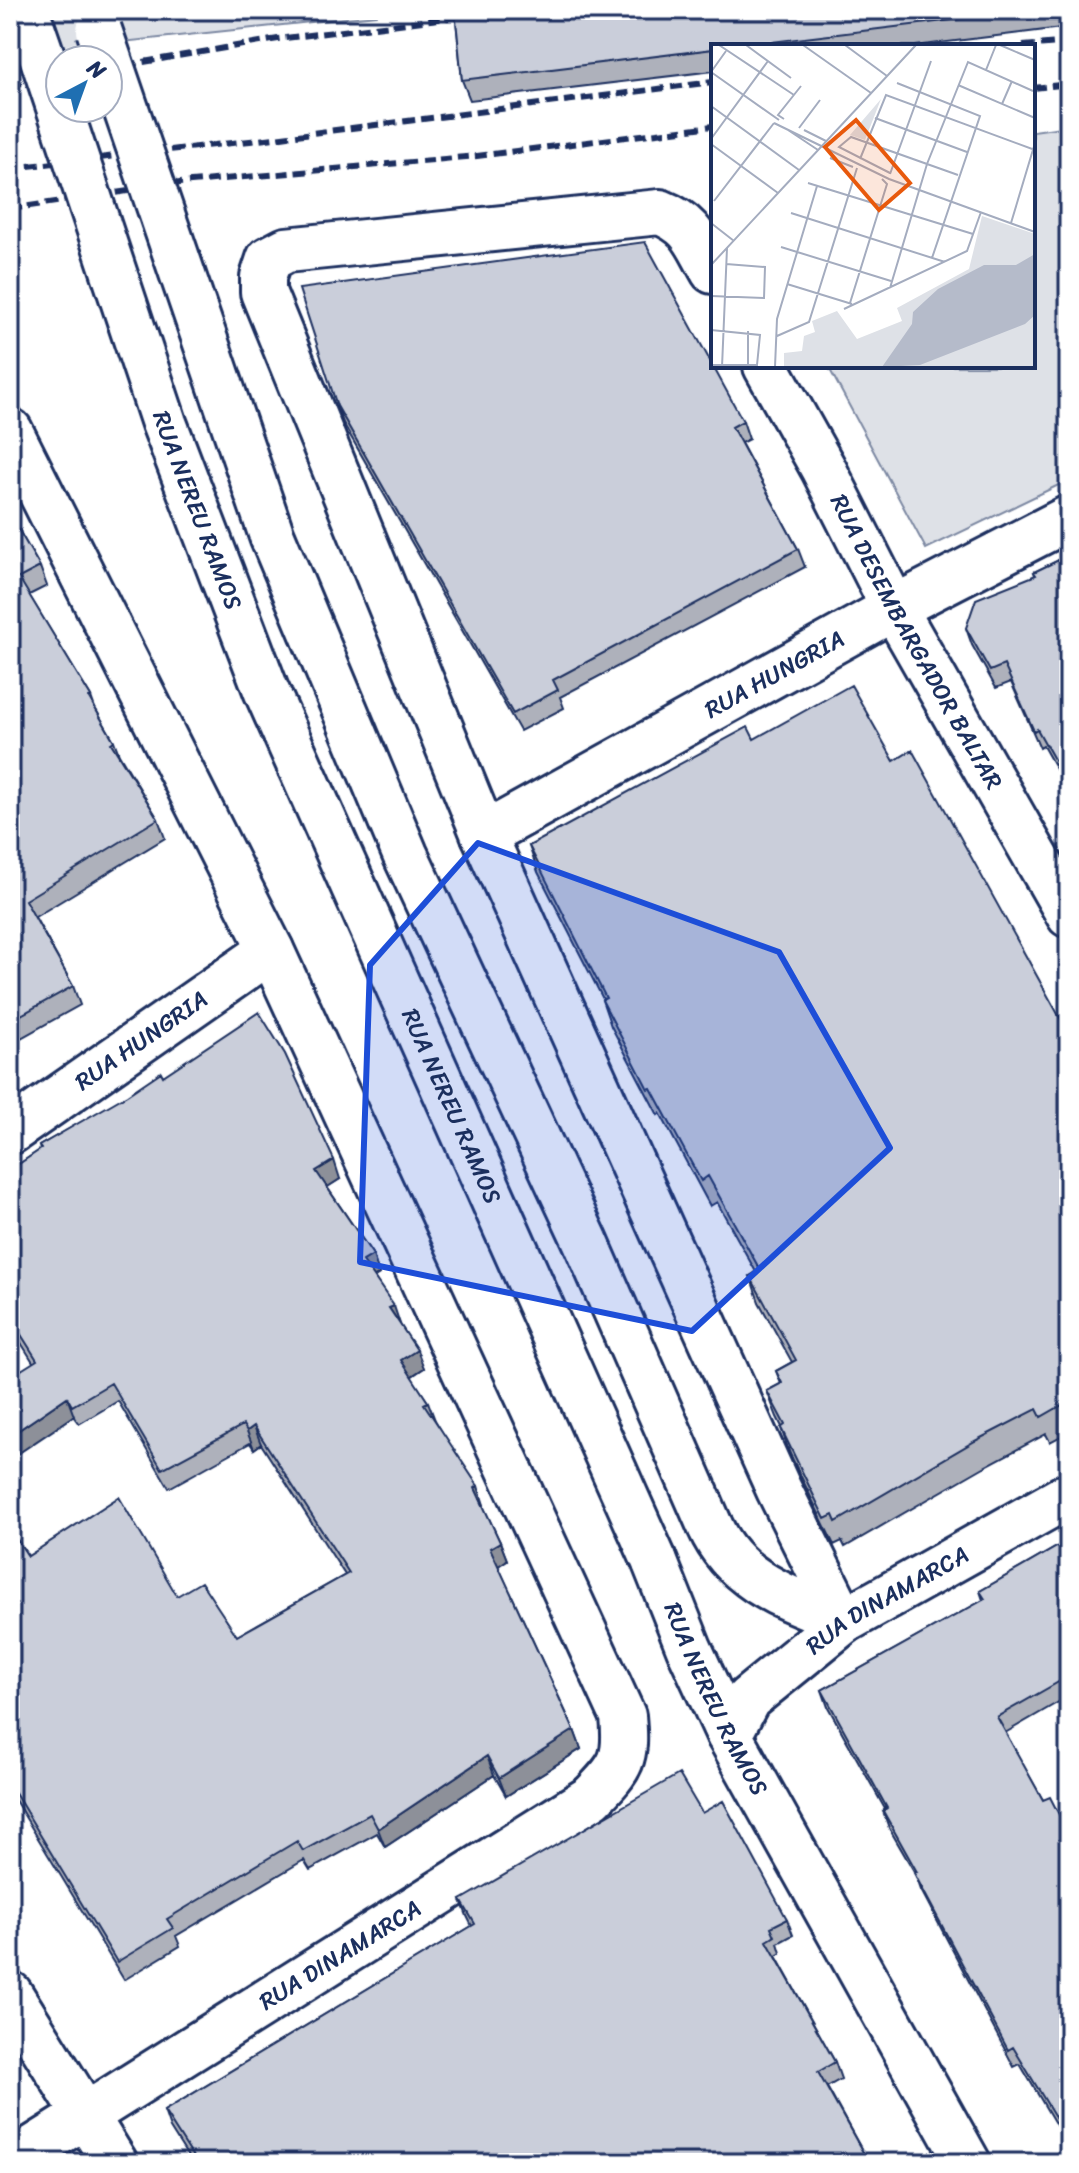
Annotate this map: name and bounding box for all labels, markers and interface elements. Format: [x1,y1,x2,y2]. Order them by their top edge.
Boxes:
north arrow [44,44,124,124]
inset map [711,44,1035,368]
text: N [77,49,116,89]
street label: RUA NEREU RAMOS [140,405,254,616]
street label: RUA DESEMBARGADOR BALTAR [818,486,1015,798]
street label: RUA HUNGRIA [697,618,852,730]
street label: RUA HUNGRIA [66,979,217,1102]
street label: RUA NEREU RAMOS [390,1001,514,1211]
street label: RUA DINAMARCA [796,1534,977,1666]
street label: RUA NEREU RAMOS [652,1596,780,1804]
street label: RUA DINAMARCA [250,1888,430,2022]

